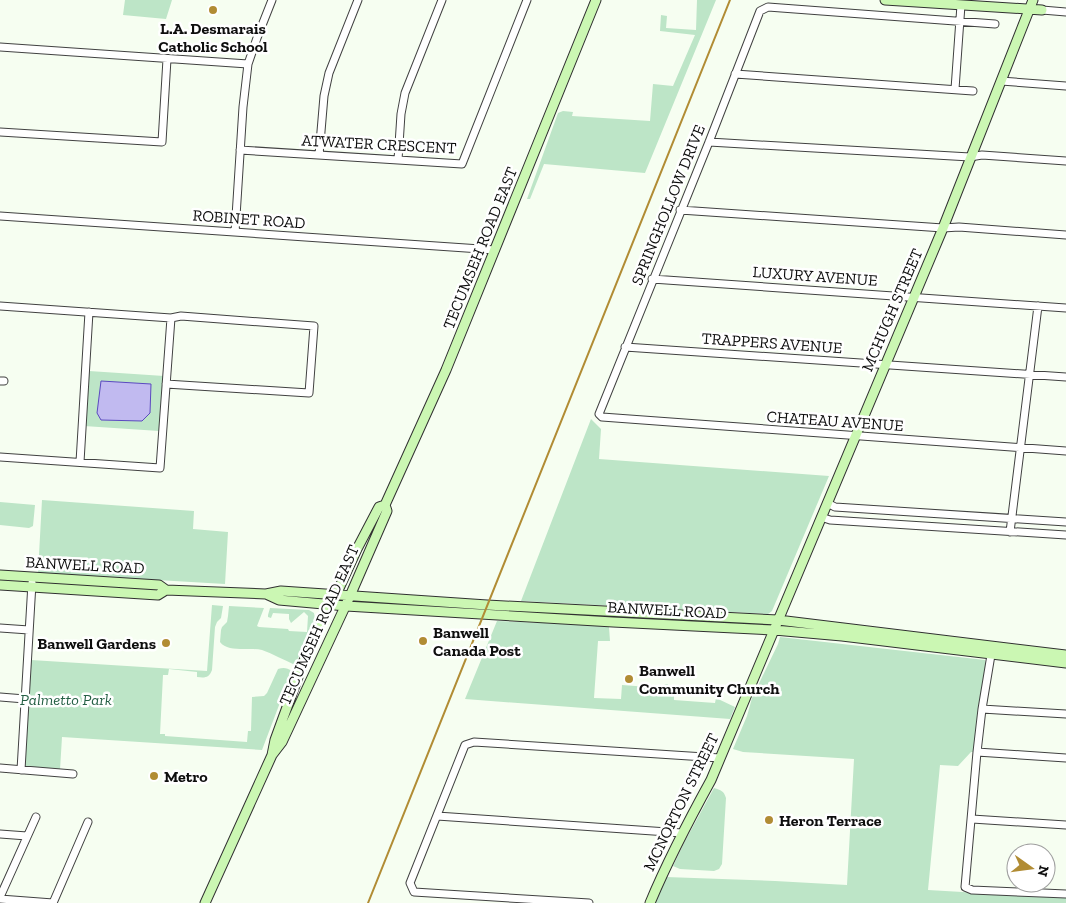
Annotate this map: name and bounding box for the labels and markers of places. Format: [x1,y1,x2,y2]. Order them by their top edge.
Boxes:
marker: L.A. Desmarais Catholic School [207,4,219,16]
place label: L.A. Desmarais Catholic School [158,19,268,56]
place label: Banwell Canada Post [433,623,521,660]
place label: Banwell Gardens [37,634,156,653]
marker: Banwell Canada Post [417,635,429,647]
marker: Banwell Gardens [160,637,172,649]
place label: Banwell Community Church [639,661,780,698]
marker: Banwell Community Church [623,673,635,685]
place label: Metro [164,767,208,786]
marker: Metro [148,770,160,782]
place label: Heron Terrace [779,811,882,830]
marker: Heron Terrace [763,814,775,826]

